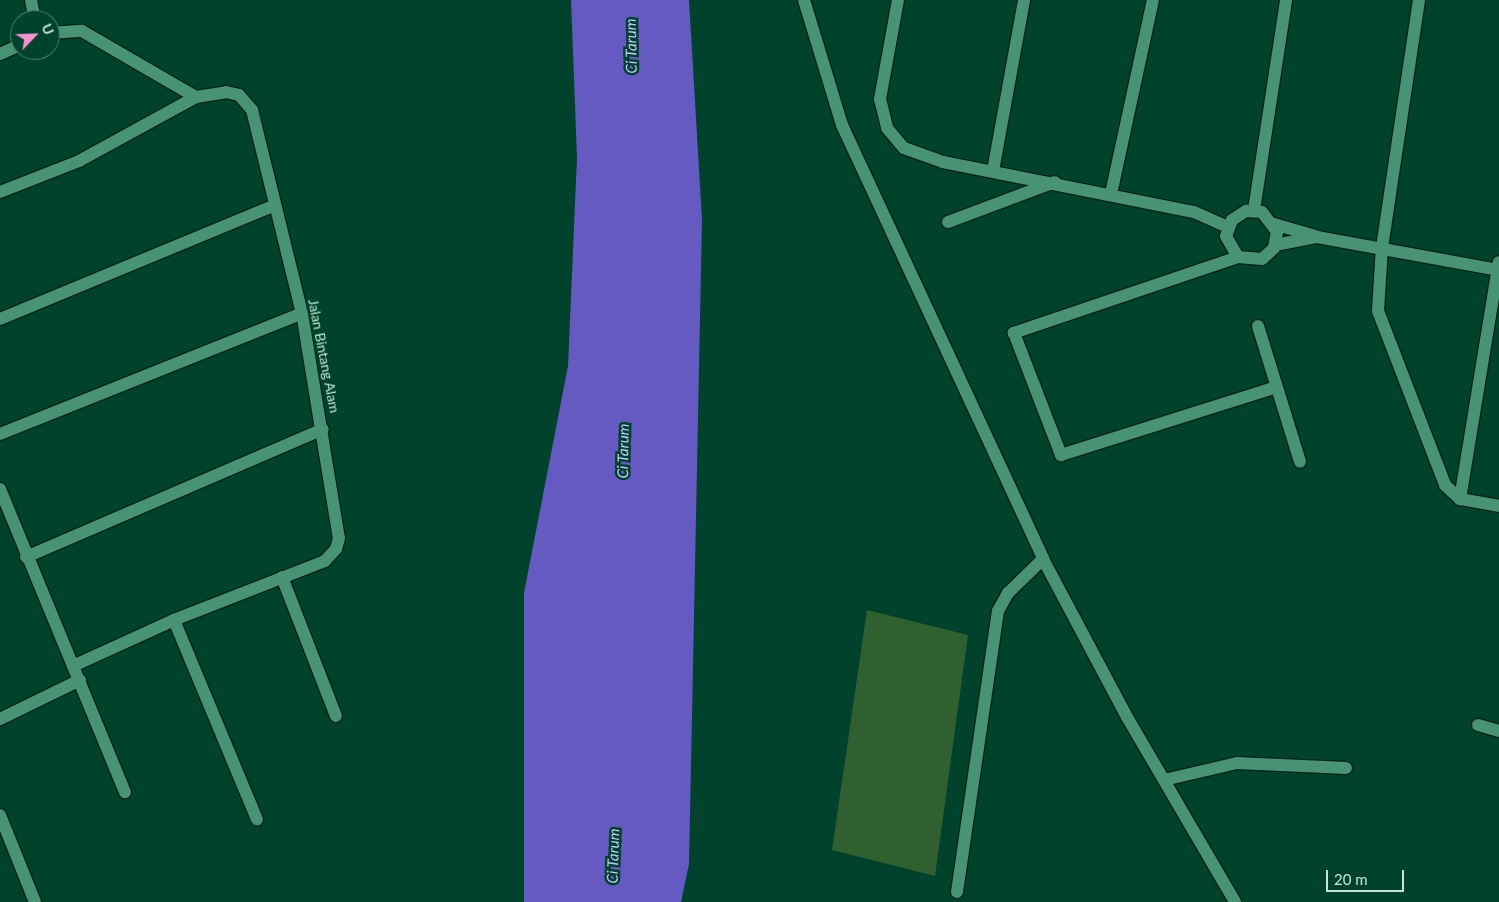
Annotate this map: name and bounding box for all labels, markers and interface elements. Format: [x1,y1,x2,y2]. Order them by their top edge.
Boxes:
north arrow [10,10,60,60]
water label: Ci Tarum [622,18,640,74]
text: U [38,21,58,37]
street label: Jalan Bintang Alam [305,297,343,415]
water label: Ci Tarum [614,423,632,479]
water label: Ci Tarum [603,828,623,884]
scale bar [1329,860,1406,892]
text: 20 m [1334,870,1368,888]

